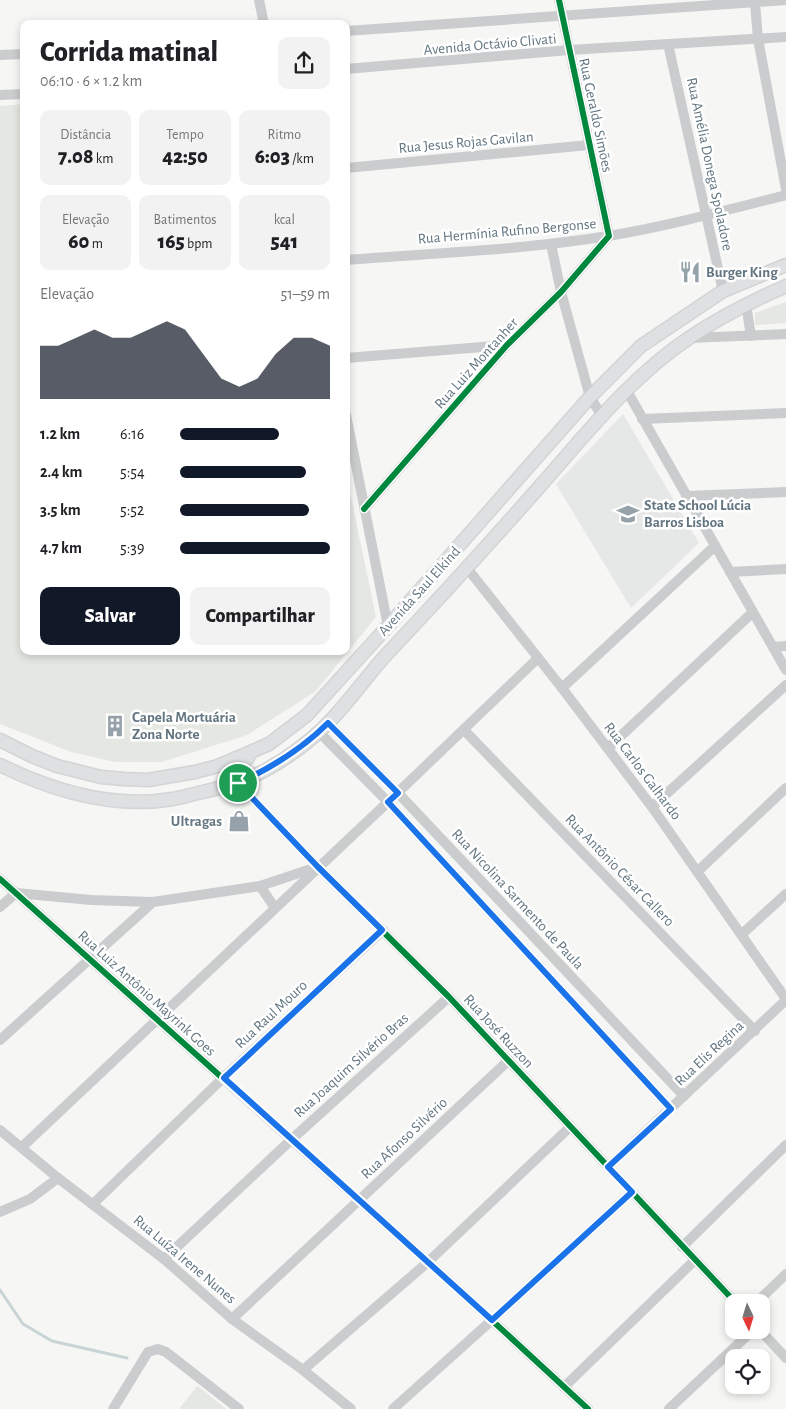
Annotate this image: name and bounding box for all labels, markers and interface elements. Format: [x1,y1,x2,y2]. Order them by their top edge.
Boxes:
street label: Avenida Octávio Clivati [423,31,557,58]
button: share [278,37,330,89]
text: Corrida matinal [40,39,218,67]
street label: Rua Geraldo Simões [576,57,615,173]
text: 06:10 · 6 × 1.2 km [40,73,142,89]
street label: Rua Amélia Donega Spoladore [684,76,735,252]
text: Distância [60,128,111,142]
text: Tempo [166,128,204,142]
text: Ritmo [267,128,301,142]
street label: Rua Jesus Rojas Gavilan [398,129,534,156]
text: 7.08 [58,146,93,167]
text: 42:50 [162,146,208,167]
text: 6:03 [255,146,290,167]
text: km [93,152,113,166]
text: /km [290,152,314,166]
text: Elevação [62,213,109,227]
text: Batimentos [153,213,217,227]
text: kcal [274,213,295,227]
street label: Rua Hermínia Rufino Bergonse [417,216,597,247]
text: 60 [68,231,89,252]
text: 165 [158,231,185,252]
text: 541 [270,231,298,252]
text: m [89,237,103,251]
text: bpm [185,237,212,251]
restaurant icon: Burger King [677,259,703,285]
place label: Burger King [706,265,778,280]
text: Elevação [40,286,94,302]
text: 51–59 m [281,286,330,302]
street label: Rua Luiz Montanher [432,315,521,412]
text: 1.2 km [40,426,80,442]
text: 6:16 [120,426,144,442]
text: 2.4 km [40,464,83,480]
text: 5:54 [120,464,145,480]
place label: State School Lúcia Barros Lisboa [644,498,751,530]
school or university icon: State School Lúcia Barros Lisboa [615,501,641,527]
text: 3.5 km [40,502,81,518]
text: 5:52 [120,502,144,518]
text: 4.7 km [40,540,82,556]
text: 5:39 [120,540,144,556]
street label: Avenida Saul Elkind [376,544,463,639]
button: Salvar [40,587,180,645]
button: Compartilhar [190,587,330,645]
place label: Capela Mortuária Zona Norte [132,710,236,742]
building icon: Capela Mortuária Zona Norte [102,713,128,739]
street label: Rua Carlos Galhardo [601,720,684,823]
pin [217,762,259,804]
icon: arrive [224,769,252,797]
shop icon: Ultragas [226,808,252,834]
street label: Rua Antônio César Callero [562,811,677,929]
place label: Ultragas [171,814,222,829]
street label: Rua Nicolina Sarmento de Paula [449,826,587,972]
street label: Rua Luiz Antônio Mayrink Goes [75,928,218,1059]
street label: Rua Raul Mouro [232,977,310,1051]
street label: Rua José Ruzzon [461,992,536,1071]
street label: Rua Joaquim Silvério Bras [291,1010,411,1120]
street label: Rua Elis Regina [672,1018,747,1089]
street label: Rua Afonso Silvério [358,1095,450,1182]
street label: Rua Luíza Irene Nunes [131,1212,239,1306]
north arrow [725,1294,770,1339]
map controls [725,1294,770,1394]
button: locate [725,1349,770,1394]

